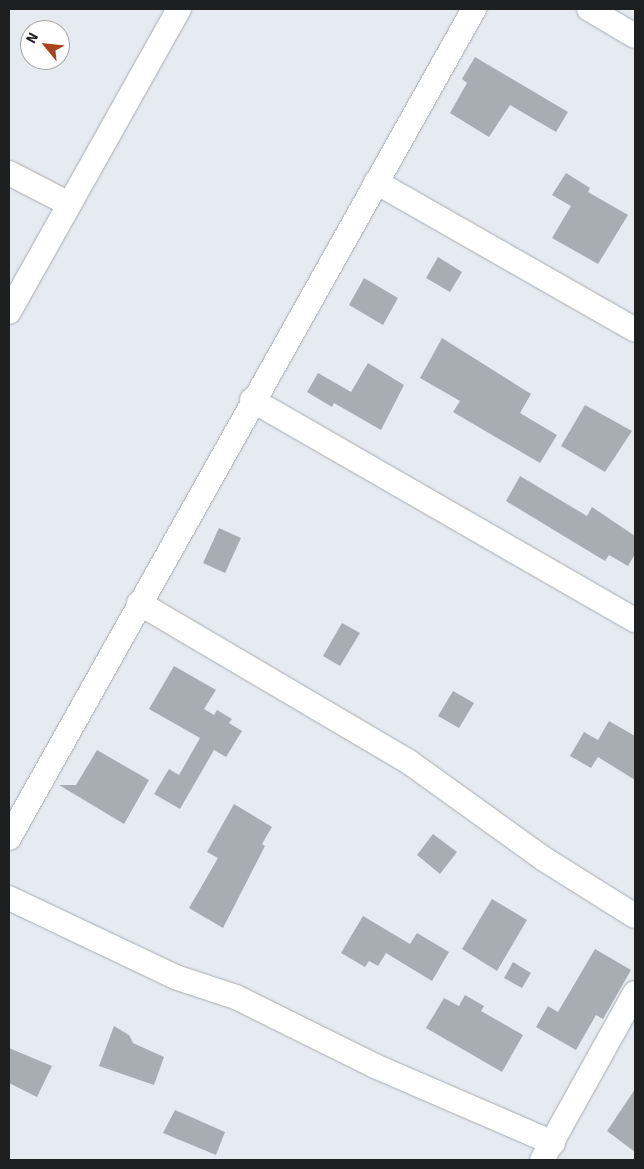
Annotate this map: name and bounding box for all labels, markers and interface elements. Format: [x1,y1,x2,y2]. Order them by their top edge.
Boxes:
north arrow [20,20,70,70]
text: N [22,30,42,46]

